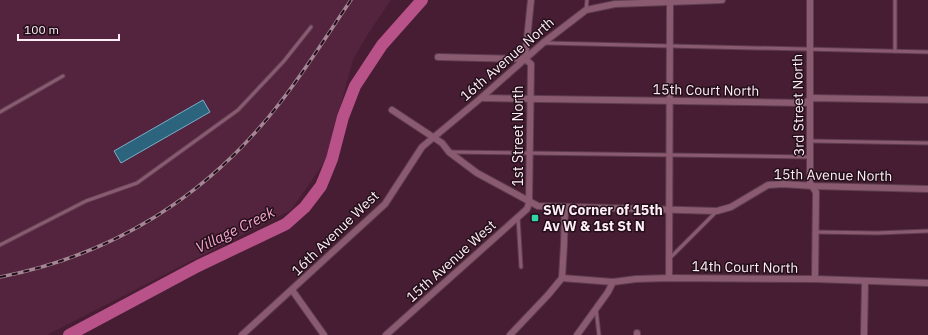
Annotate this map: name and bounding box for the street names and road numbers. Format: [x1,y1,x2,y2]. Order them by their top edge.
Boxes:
street label: 16th Avenue North [456,13,558,105]
street label: 3rd Street North [788,54,808,156]
street label: 15th Court North [653,80,759,100]
street label: 1st Street North [509,86,527,186]
street label: 15th Avenue North [773,165,893,185]
street label: 16th Avenue West [288,187,383,279]
street label: 15th Avenue West [402,216,500,306]
street label: 14th Court North [692,257,798,277]

